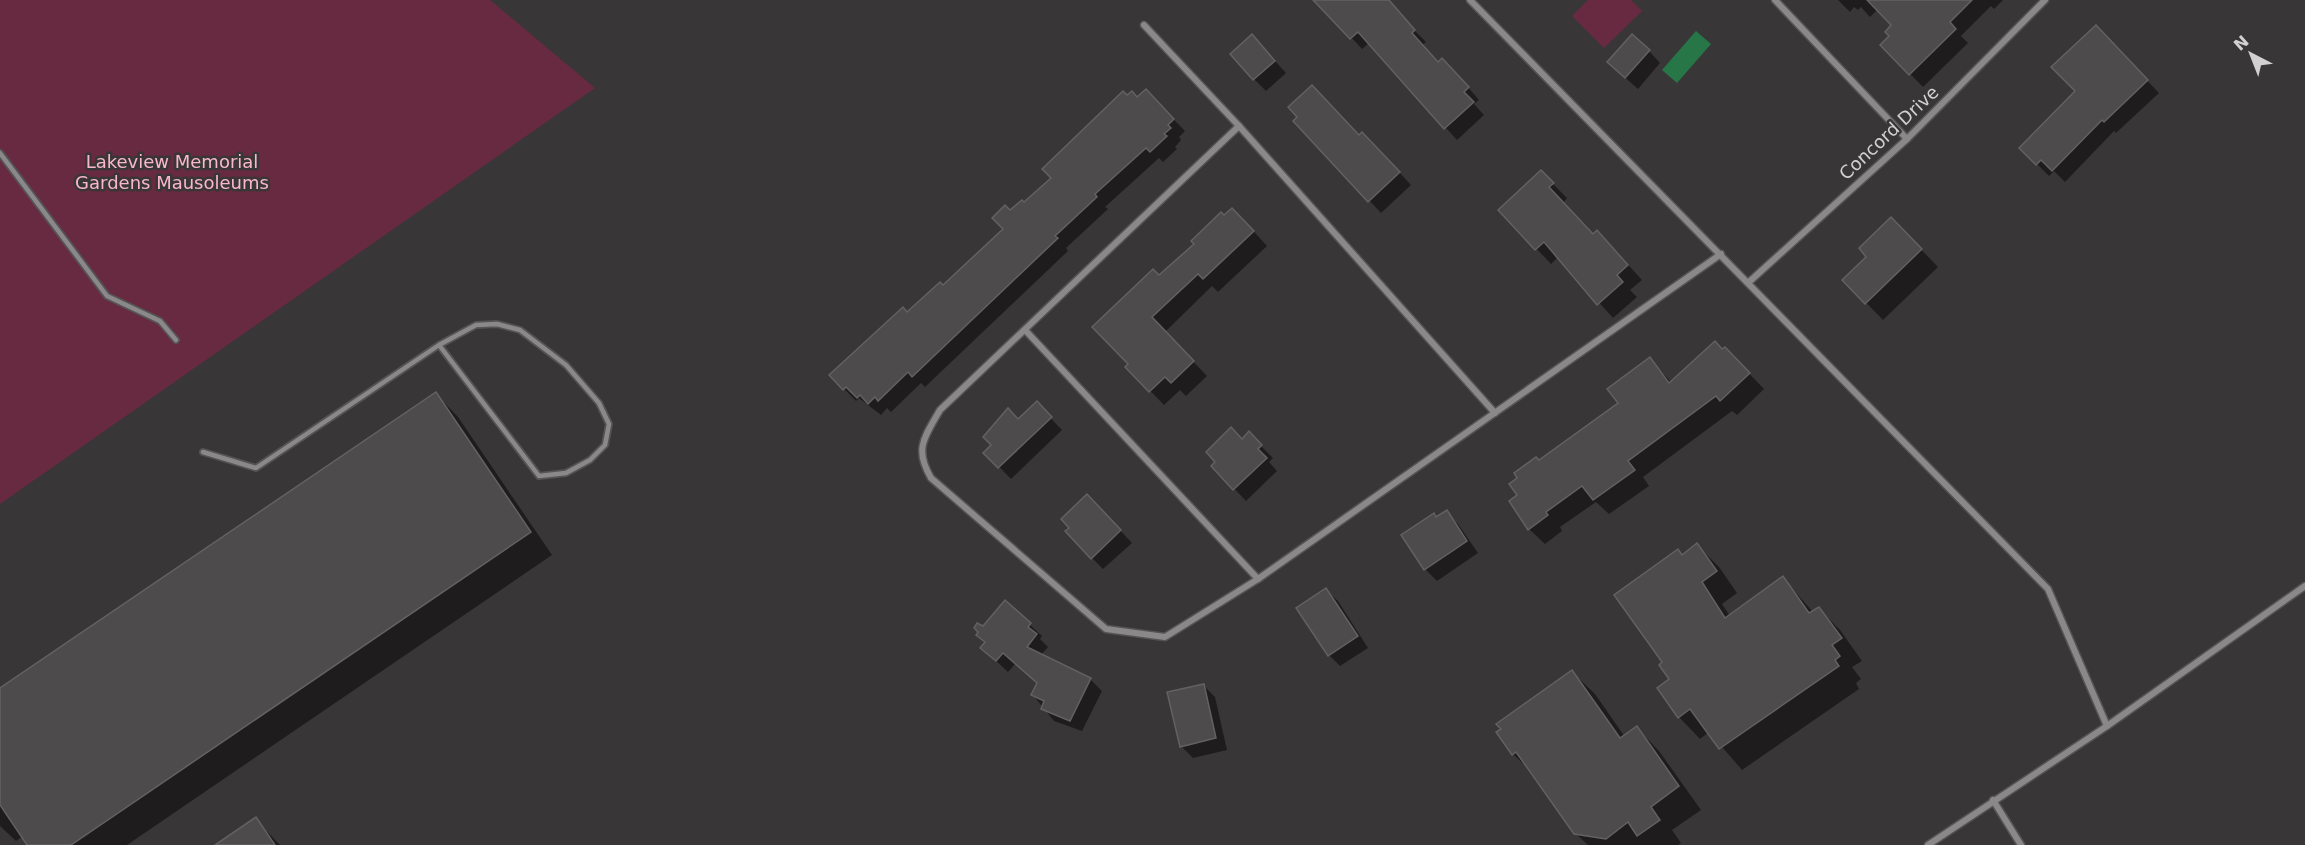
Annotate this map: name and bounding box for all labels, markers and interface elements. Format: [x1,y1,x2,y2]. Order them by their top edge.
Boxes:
north arrow [2221,24,2281,84]
text: N [2230,32,2253,55]
street label: Concord Drive [1835,81,1943,184]
park label: Lakeview Memorial Gardens Mausoleums [75,151,269,193]

